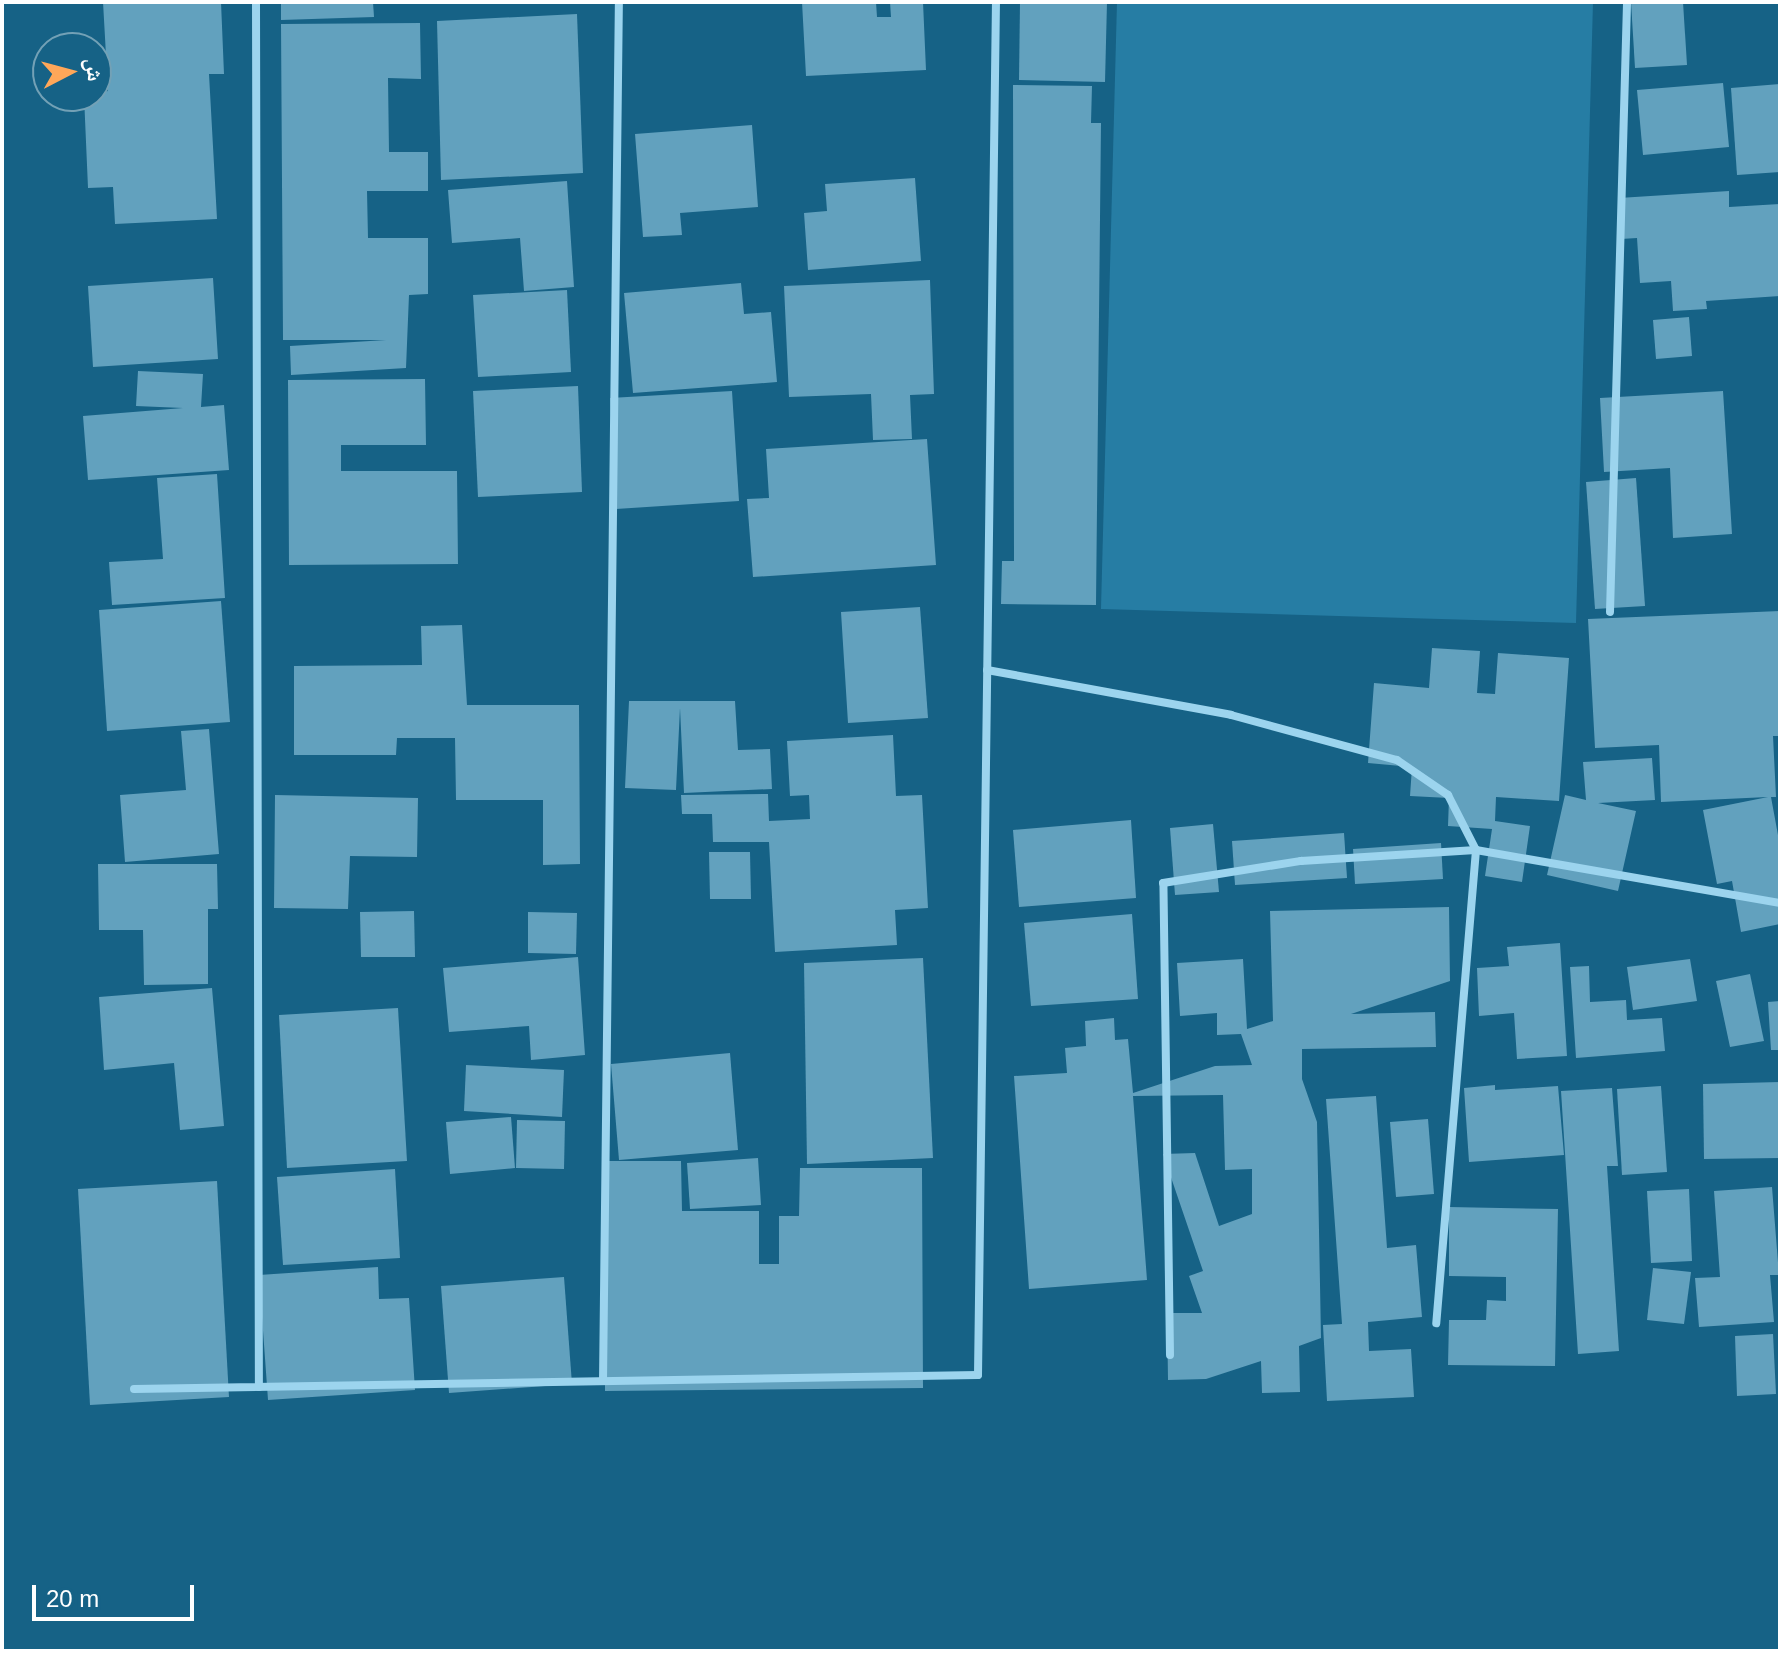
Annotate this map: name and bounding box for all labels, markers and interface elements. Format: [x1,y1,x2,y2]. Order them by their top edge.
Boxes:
north arrow [32,32,112,112]
text: ش [81,57,108,83]
scale bar [36,1569,198,1619]
text: 20 m [46,1585,99,1612]

